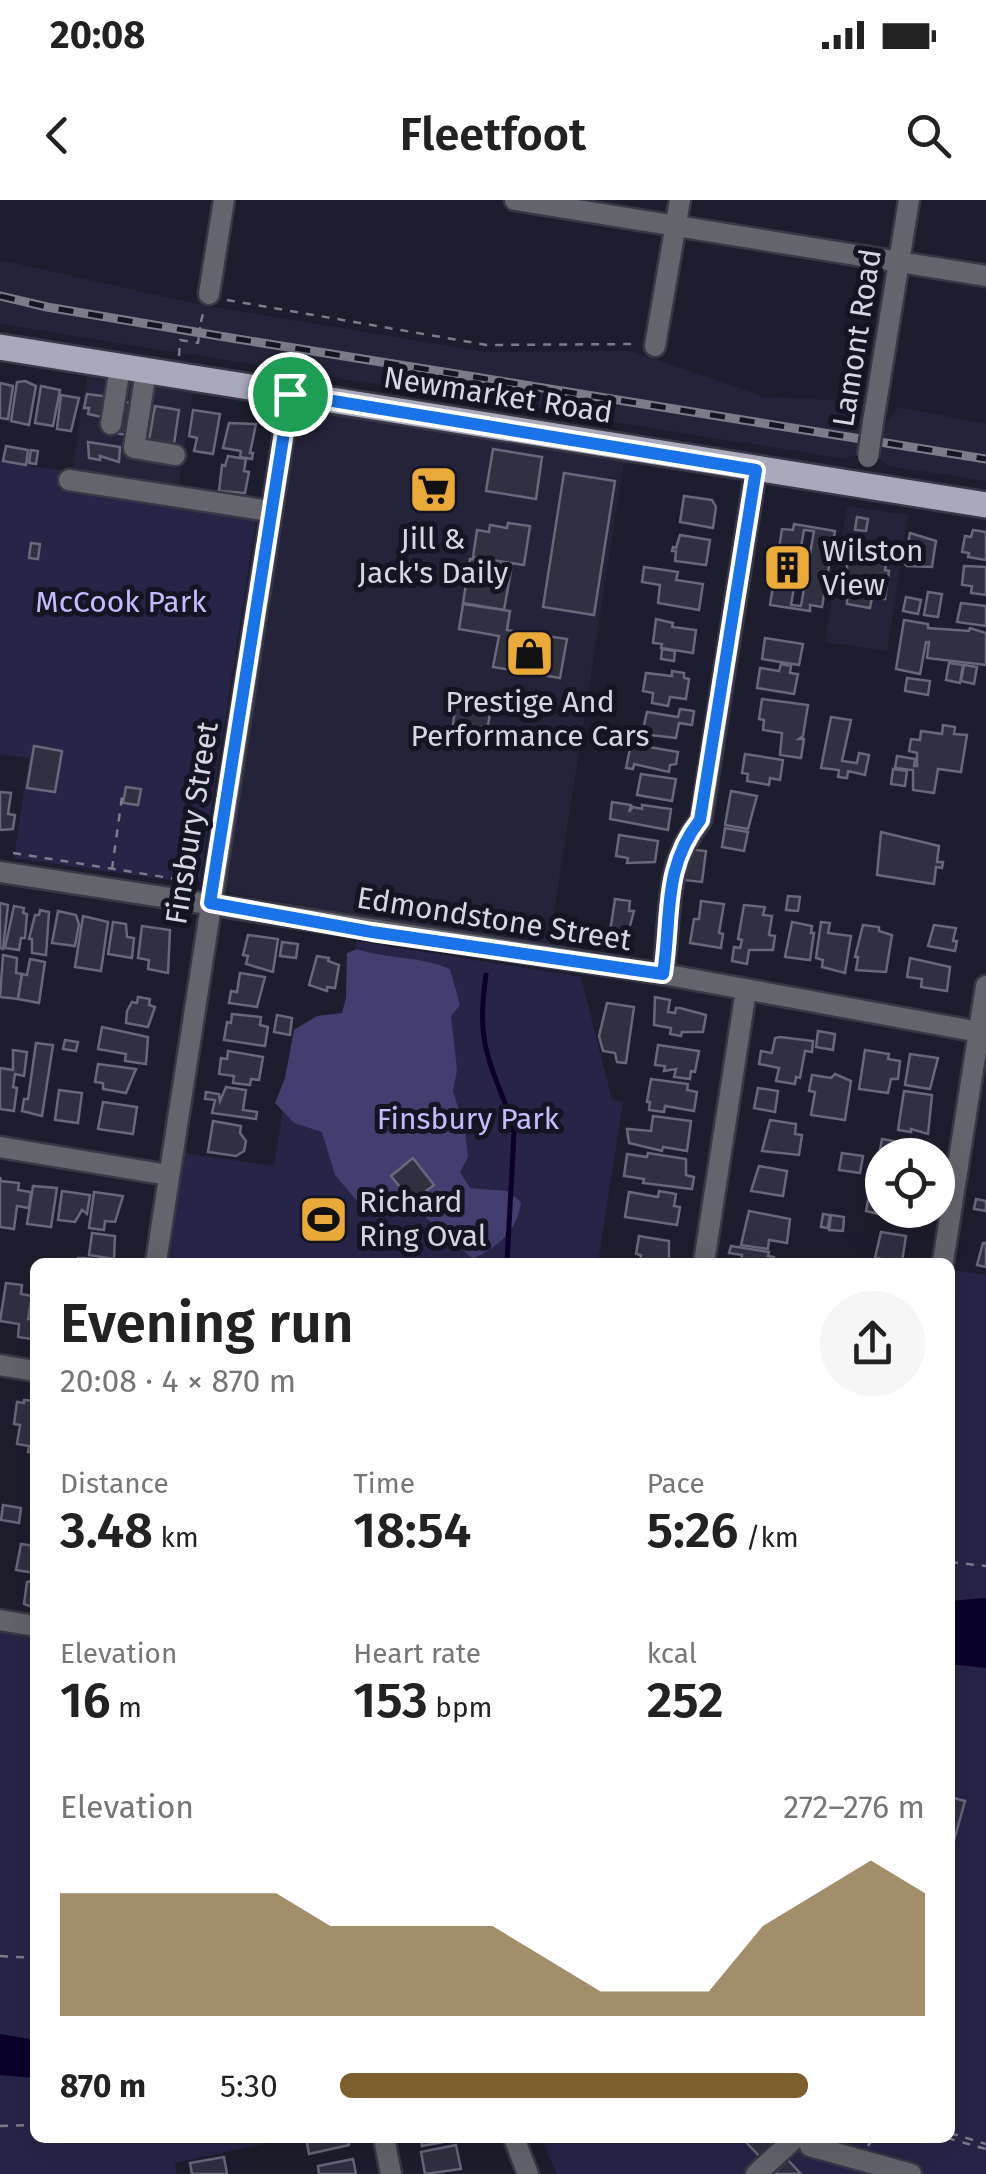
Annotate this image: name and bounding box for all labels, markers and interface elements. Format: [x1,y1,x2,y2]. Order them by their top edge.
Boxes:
text: 20:08 [50,12,145,58]
icon: back [30,108,85,163]
text: Fleetfoot [400,108,586,162]
icon: search [901,108,956,163]
street label: Lamont Road [825,246,889,430]
pin [248,352,333,437]
street label: Newmarket Road [381,359,615,431]
icon: arrive [263,367,318,422]
supermarket icon: Jill & Jack's Daily [407,464,459,516]
place label: Jill & Jack's Daily [358,521,508,591]
place label: Wilston View [822,533,924,603]
building icon: Wilston View [761,542,813,594]
park label: McCook Park [35,584,207,620]
shop icon: Prestige And Performance Cars [504,627,556,679]
place label: Prestige And Performance Cars [411,684,649,754]
street label: Finsbury Street [158,719,226,927]
street label: Edmondstone Street [354,880,634,958]
park label: Finsbury Park [377,1101,560,1137]
map controls [865,1138,955,1228]
button: locate [865,1138,955,1228]
place label: Richard Ring Oval [359,1184,487,1254]
sports icon: Richard Ring Oval [298,1193,350,1245]
text: Evening run [60,1291,354,1357]
button: share [820,1291,925,1396]
text: 20:08 · 4 × 870 m [60,1362,296,1400]
text: Distance [60,1467,169,1500]
text: Time [353,1467,415,1500]
text: Pace [647,1467,705,1500]
text: 3.48 [60,1500,153,1560]
text: 18:54 [353,1500,471,1560]
text: 5:26 [647,1500,738,1560]
text: km [153,1521,199,1554]
text: /km [738,1521,799,1554]
text: Elevation [60,1637,177,1670]
text: Heart rate [353,1637,481,1670]
text: kcal [647,1637,697,1670]
text: 16 [60,1670,111,1730]
text: 153 [353,1670,428,1730]
text: 252 [647,1670,724,1730]
text: m [111,1691,142,1724]
text: bpm [428,1691,493,1724]
text: Elevation [60,1788,194,1826]
text: 272–276 m [783,1788,925,1826]
text: 870 m [60,2067,146,2105]
text: 5:30 [220,2067,278,2105]

